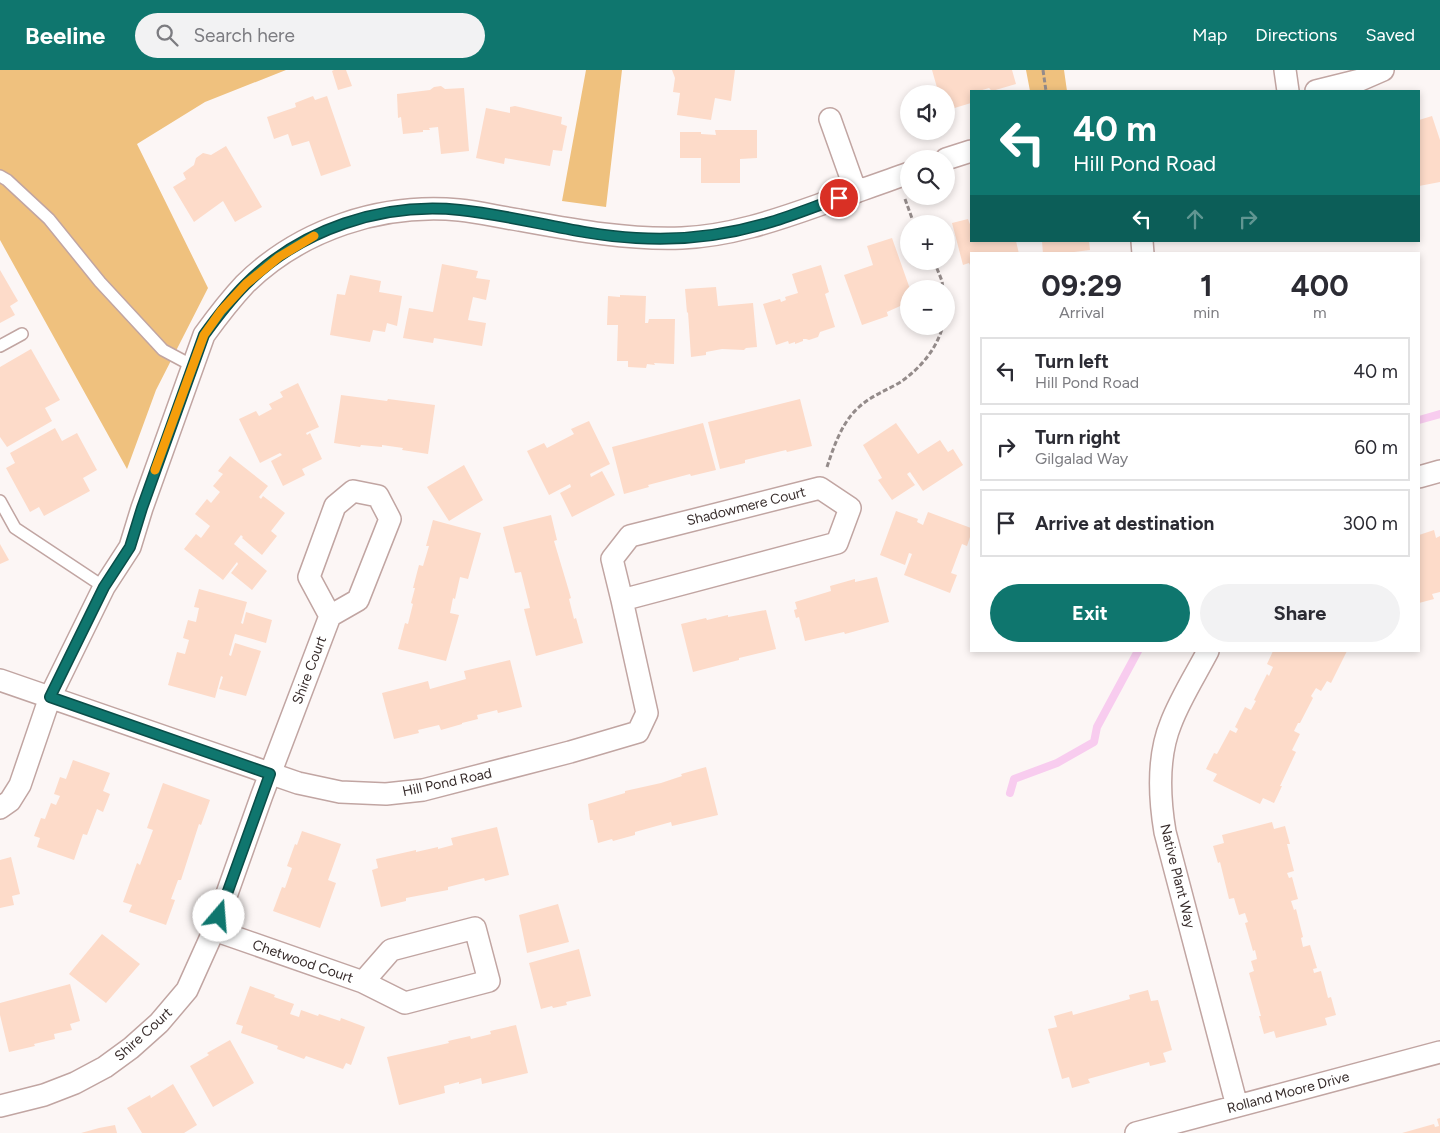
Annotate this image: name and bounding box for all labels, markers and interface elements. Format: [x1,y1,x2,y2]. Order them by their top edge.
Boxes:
search box [135,13,485,58]
text: Beeline [25,21,105,50]
icon: search [153,21,181,49]
text: Search here [193,24,295,47]
text: Map [1192,24,1227,46]
text: Directions [1255,24,1337,46]
text: Saved [1365,24,1415,46]
map controls [900,85,955,335]
button: sound [900,85,955,140]
text: 40 m [1073,108,1157,150]
icon: left [990,110,1055,175]
button: search [900,150,955,205]
text: Hill Pond Road [1073,150,1216,177]
pin [818,177,860,219]
icon: arrive [825,184,853,212]
icon: left [1128,205,1156,233]
icon: ahead [1181,205,1209,233]
icon: right [1234,205,1262,233]
button: + [900,215,955,270]
text: 09:29 [1041,267,1122,304]
text: 1 [1200,267,1213,304]
text: 400 [1291,267,1349,304]
button: − [900,280,955,335]
text: Arrival [1059,303,1104,322]
text: min [1193,303,1220,322]
text: m [1313,303,1327,322]
text: Turn left [1035,350,1109,373]
icon: left [992,357,1020,385]
text: 40 m [1353,360,1398,383]
text: Hill Pond Road [1035,373,1139,392]
text: Turn right [1035,426,1121,449]
icon: right [992,433,1020,461]
text: 60 m [1354,436,1398,459]
text: Gilgalad Way [1035,449,1128,468]
street label: Shadowmere Court [685,483,807,530]
icon: arrive [992,509,1020,537]
text: Arrive at destination [1035,512,1214,535]
text: 300 m [1342,512,1398,535]
button: Exit [990,584,1190,642]
button: Share [1200,584,1400,642]
street label: Shire Court [289,634,330,707]
street label: Hill Pond Road [401,765,493,800]
street label: Native Plant Way [1156,822,1199,931]
position arrow [192,889,244,941]
street label: Chetwood Court [250,936,356,987]
street label: Shire Court [111,1004,176,1065]
street label: Rolland Moore Drive [1225,1068,1351,1117]

